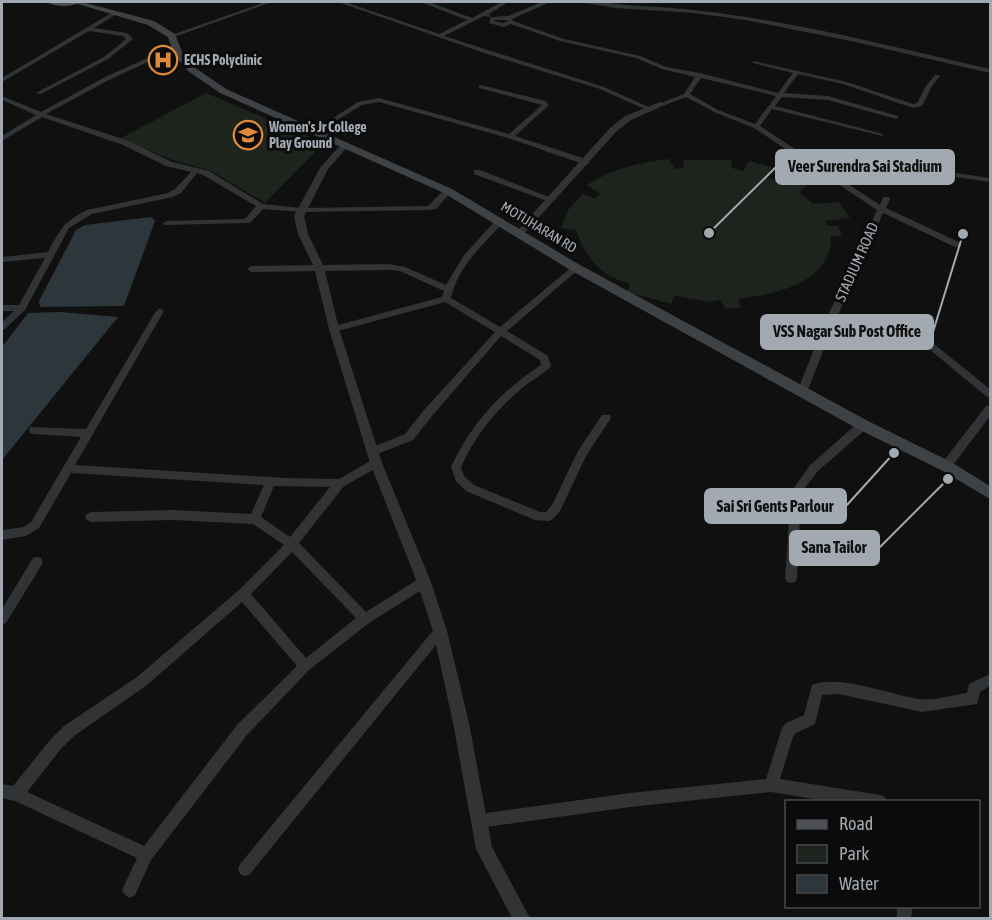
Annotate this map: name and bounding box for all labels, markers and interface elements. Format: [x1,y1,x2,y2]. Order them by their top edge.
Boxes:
hospital icon: ECHS Polyclinic [147,44,179,76]
place label: ECHS Polyclinic [184,52,263,68]
school or university icon: Women's Jr College Play Ground [232,119,264,151]
place label: Women's Jr College Play Ground [268,119,367,151]
callout: Veer Surendra Sai Stadium [776,150,954,184]
text: Veer Surendra Sai Stadium [787,157,942,175]
street label: MOTIJHARAN RD [498,198,580,256]
street label: STADIUM ROAD [832,220,882,304]
callout: VSS Nagar Sub Post Office [761,315,933,349]
text: VSS Nagar Sub Post Office [772,322,921,340]
callout: Sai Sri Gents Parlour [705,489,846,523]
text: Sai Sri Gents Parlour [716,497,834,515]
callout: Sana Tailor [790,531,879,565]
text: Sana Tailor [802,538,867,556]
legend [785,800,980,908]
text: Road [839,813,873,834]
text: Park [839,843,869,864]
text: Water [839,873,879,894]

